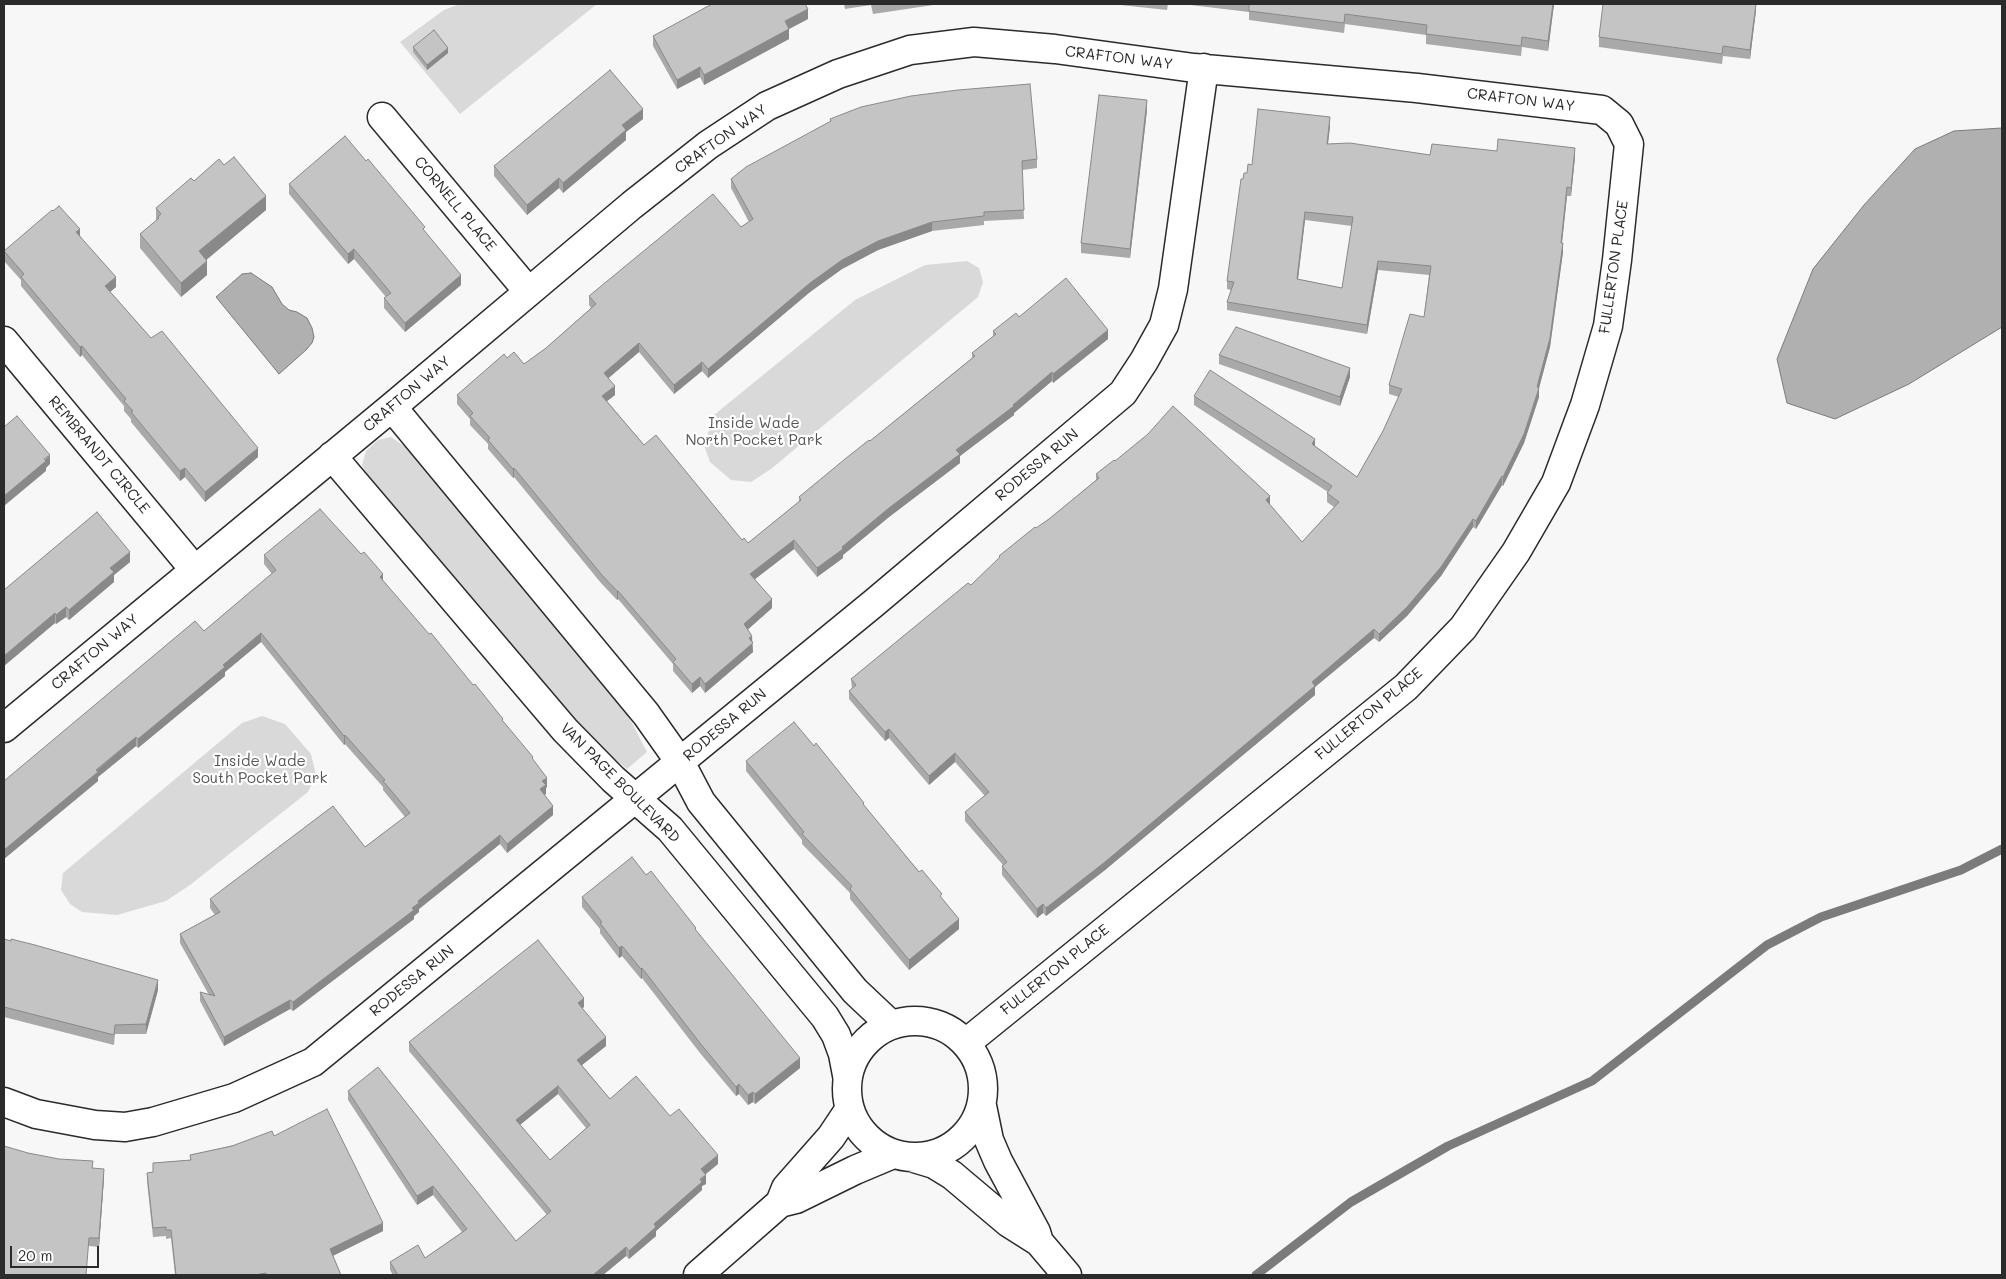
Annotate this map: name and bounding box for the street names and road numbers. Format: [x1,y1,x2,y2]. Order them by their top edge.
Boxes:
street label: CRAFTON WAY [1064,42,1174,74]
street label: CRAFTON WAY [1466,84,1576,116]
street label: CRAFTON WAY [671,100,771,178]
street label: CORNELL PLACE [410,153,500,255]
street label: FULLERTON PLACE [1596,199,1632,335]
street label: CRAFTON WAY [360,352,454,436]
street label: REMBRANDT CIRCLE [45,392,153,518]
street label: RODESSA RUN [992,425,1082,505]
street label: CRAFTON WAY [48,610,142,694]
street label: FULLERTON PLACE [1312,664,1426,764]
street label: RODESSA RUN [680,685,770,765]
street label: VAN PAGE BOULEVARD [556,719,684,847]
street label: FULLERTON PLACE [997,921,1113,1019]
street label: RODESSA RUN [366,942,458,1020]

